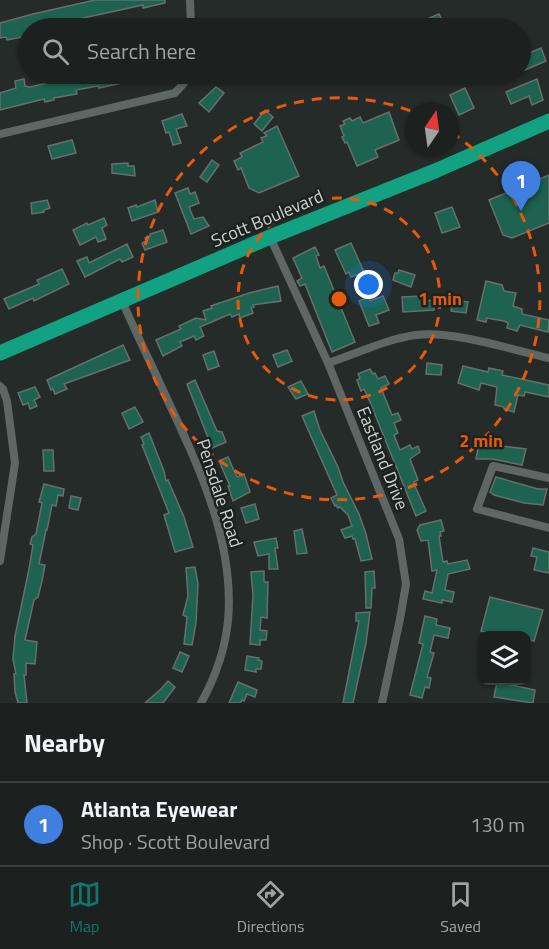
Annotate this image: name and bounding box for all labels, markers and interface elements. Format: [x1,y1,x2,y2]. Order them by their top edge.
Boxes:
search box [18,18,531,84]
text: Search here [87,34,196,68]
icon: search [39,35,72,68]
north arrow [405,102,459,156]
pin: 1 [502,162,540,211]
street label: Scott Boulevard [207,182,327,254]
your location [354,270,383,299]
text: 1 min [418,285,462,312]
centre of rings [329,289,349,309]
street label: Eastland Drive [350,402,416,514]
text: 2 min [459,427,503,454]
street label: Pensdale Road [190,435,250,551]
map controls [477,631,531,685]
button: layers [477,631,531,685]
text: Nearby [24,723,105,762]
text: Atlanta Eyewear [81,792,237,826]
text: 1 [38,809,49,840]
text: 130 m [470,809,525,840]
text: Shop · Scott Boulevard [81,826,270,857]
tab: Map [68,878,101,938]
tab: Directions [237,878,305,938]
tab: Saved [440,878,481,938]

